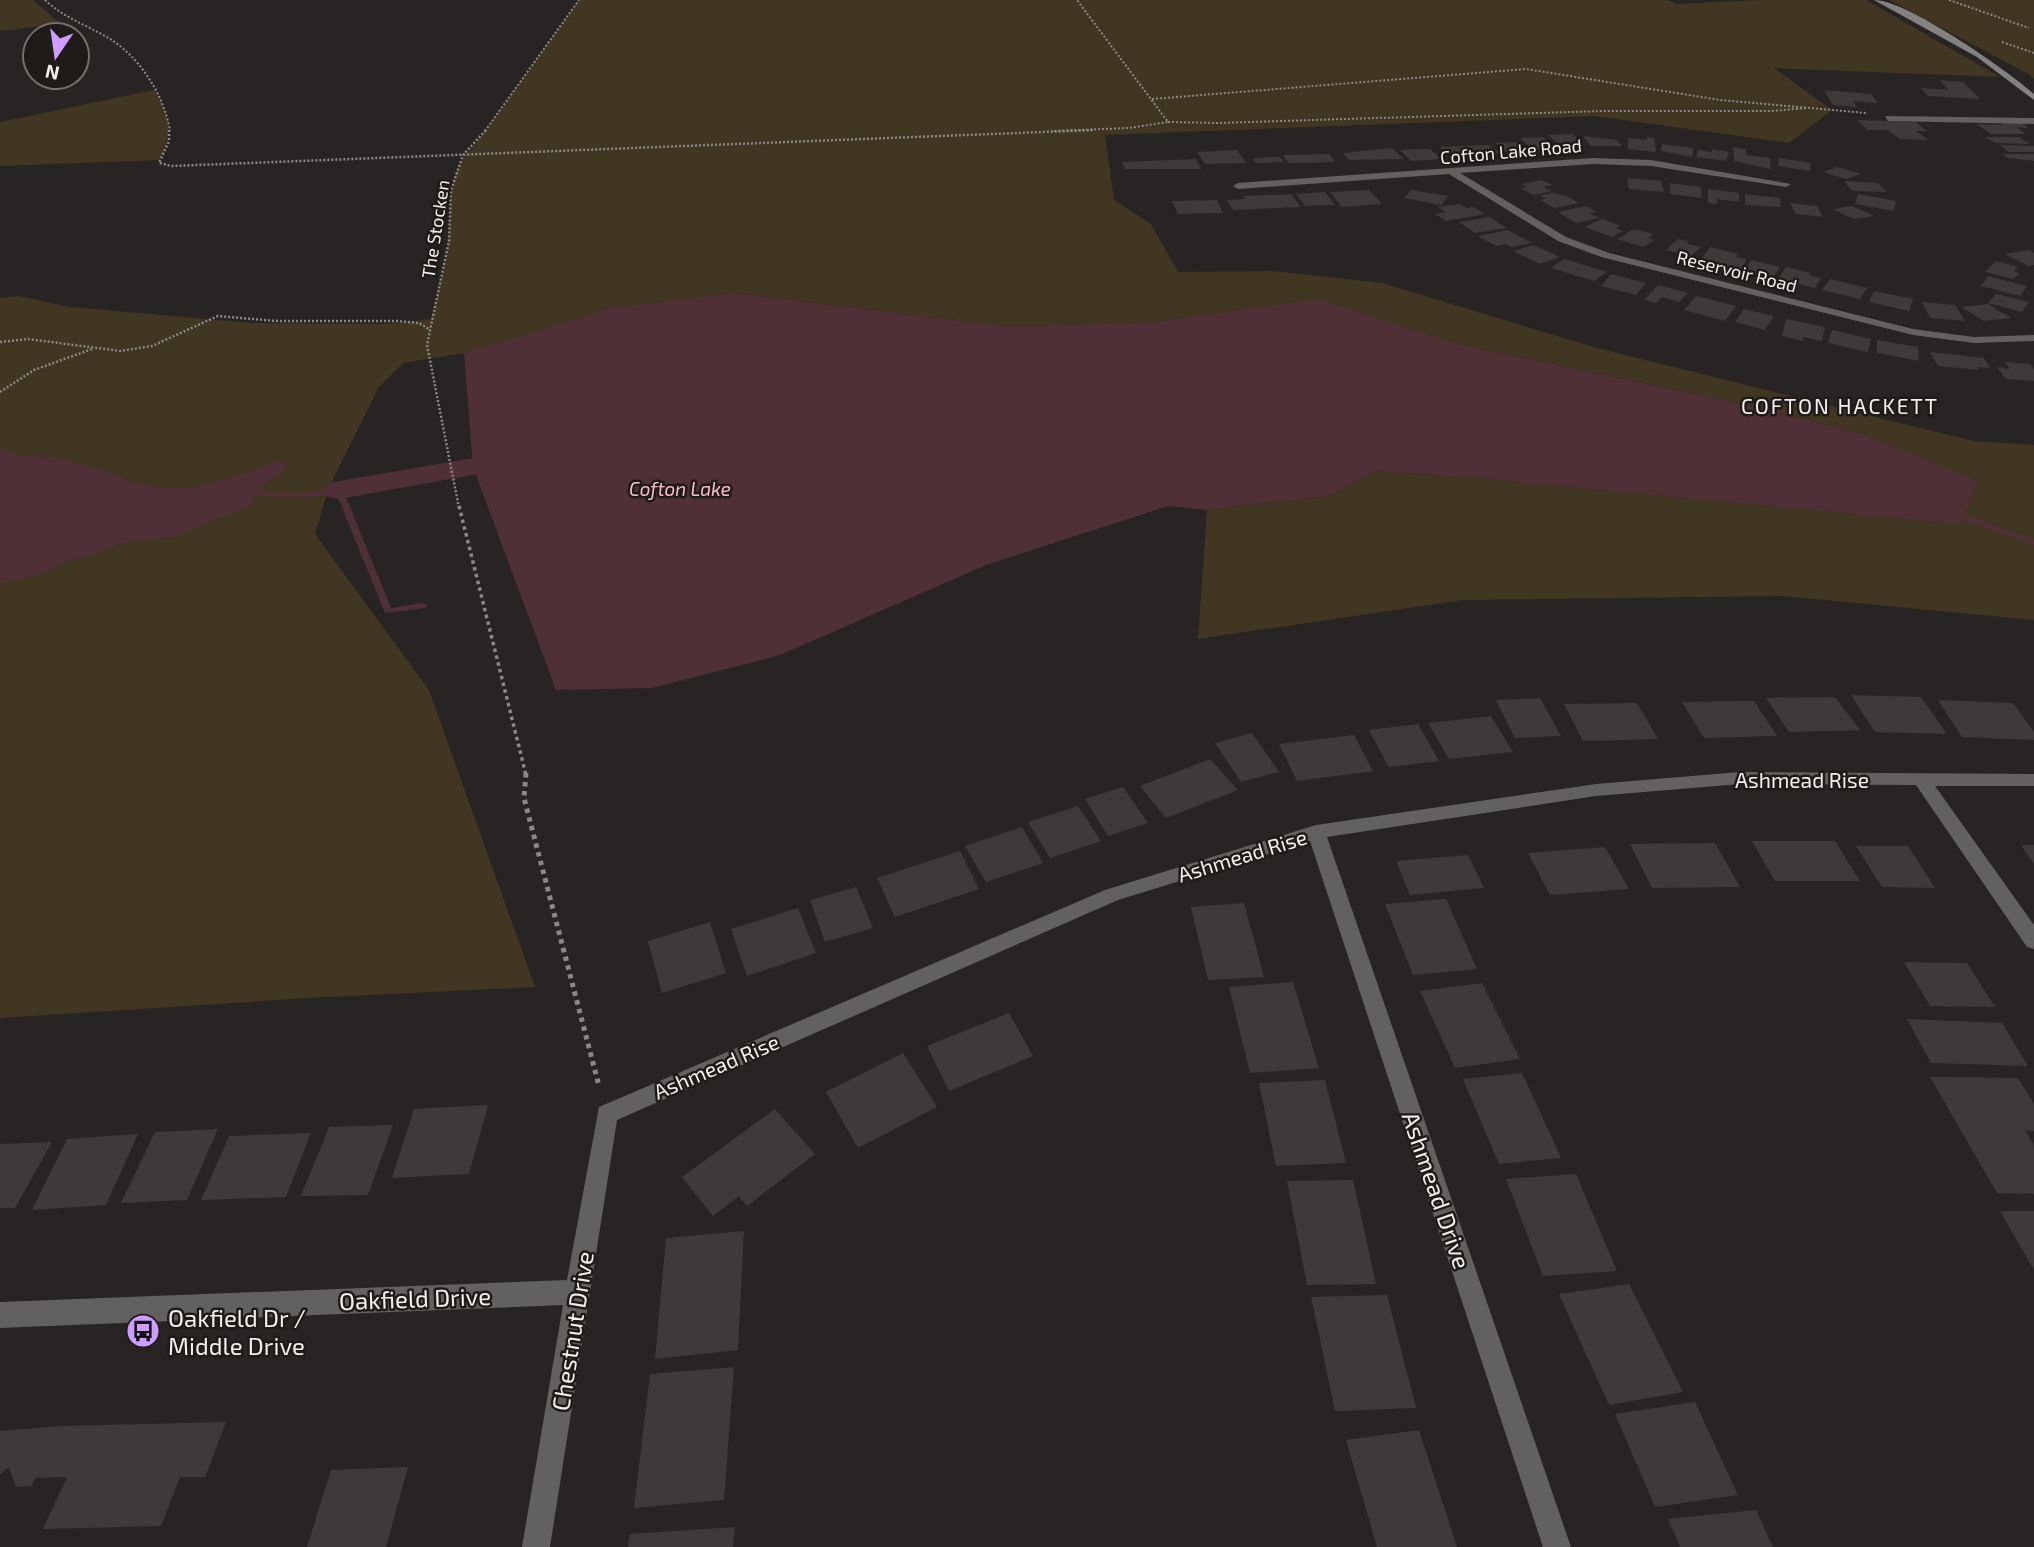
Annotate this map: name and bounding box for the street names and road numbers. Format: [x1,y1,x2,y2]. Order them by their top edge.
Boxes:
street label: Cofton Lake Road [1439,134,1583,168]
street label: The Stocken [416,178,454,280]
street label: Reservoir Road [1675,245,1799,297]
street label: Ashmead Rise [1735,767,1869,792]
street label: Ashmead Rise [1174,823,1310,887]
street label: Ashmead Rise [649,1028,783,1104]
street label: Ashmead Drive [1397,1108,1477,1272]
street label: Chestnut Drive [545,1249,599,1413]
street label: Oakfield Drive [339,1281,491,1315]

